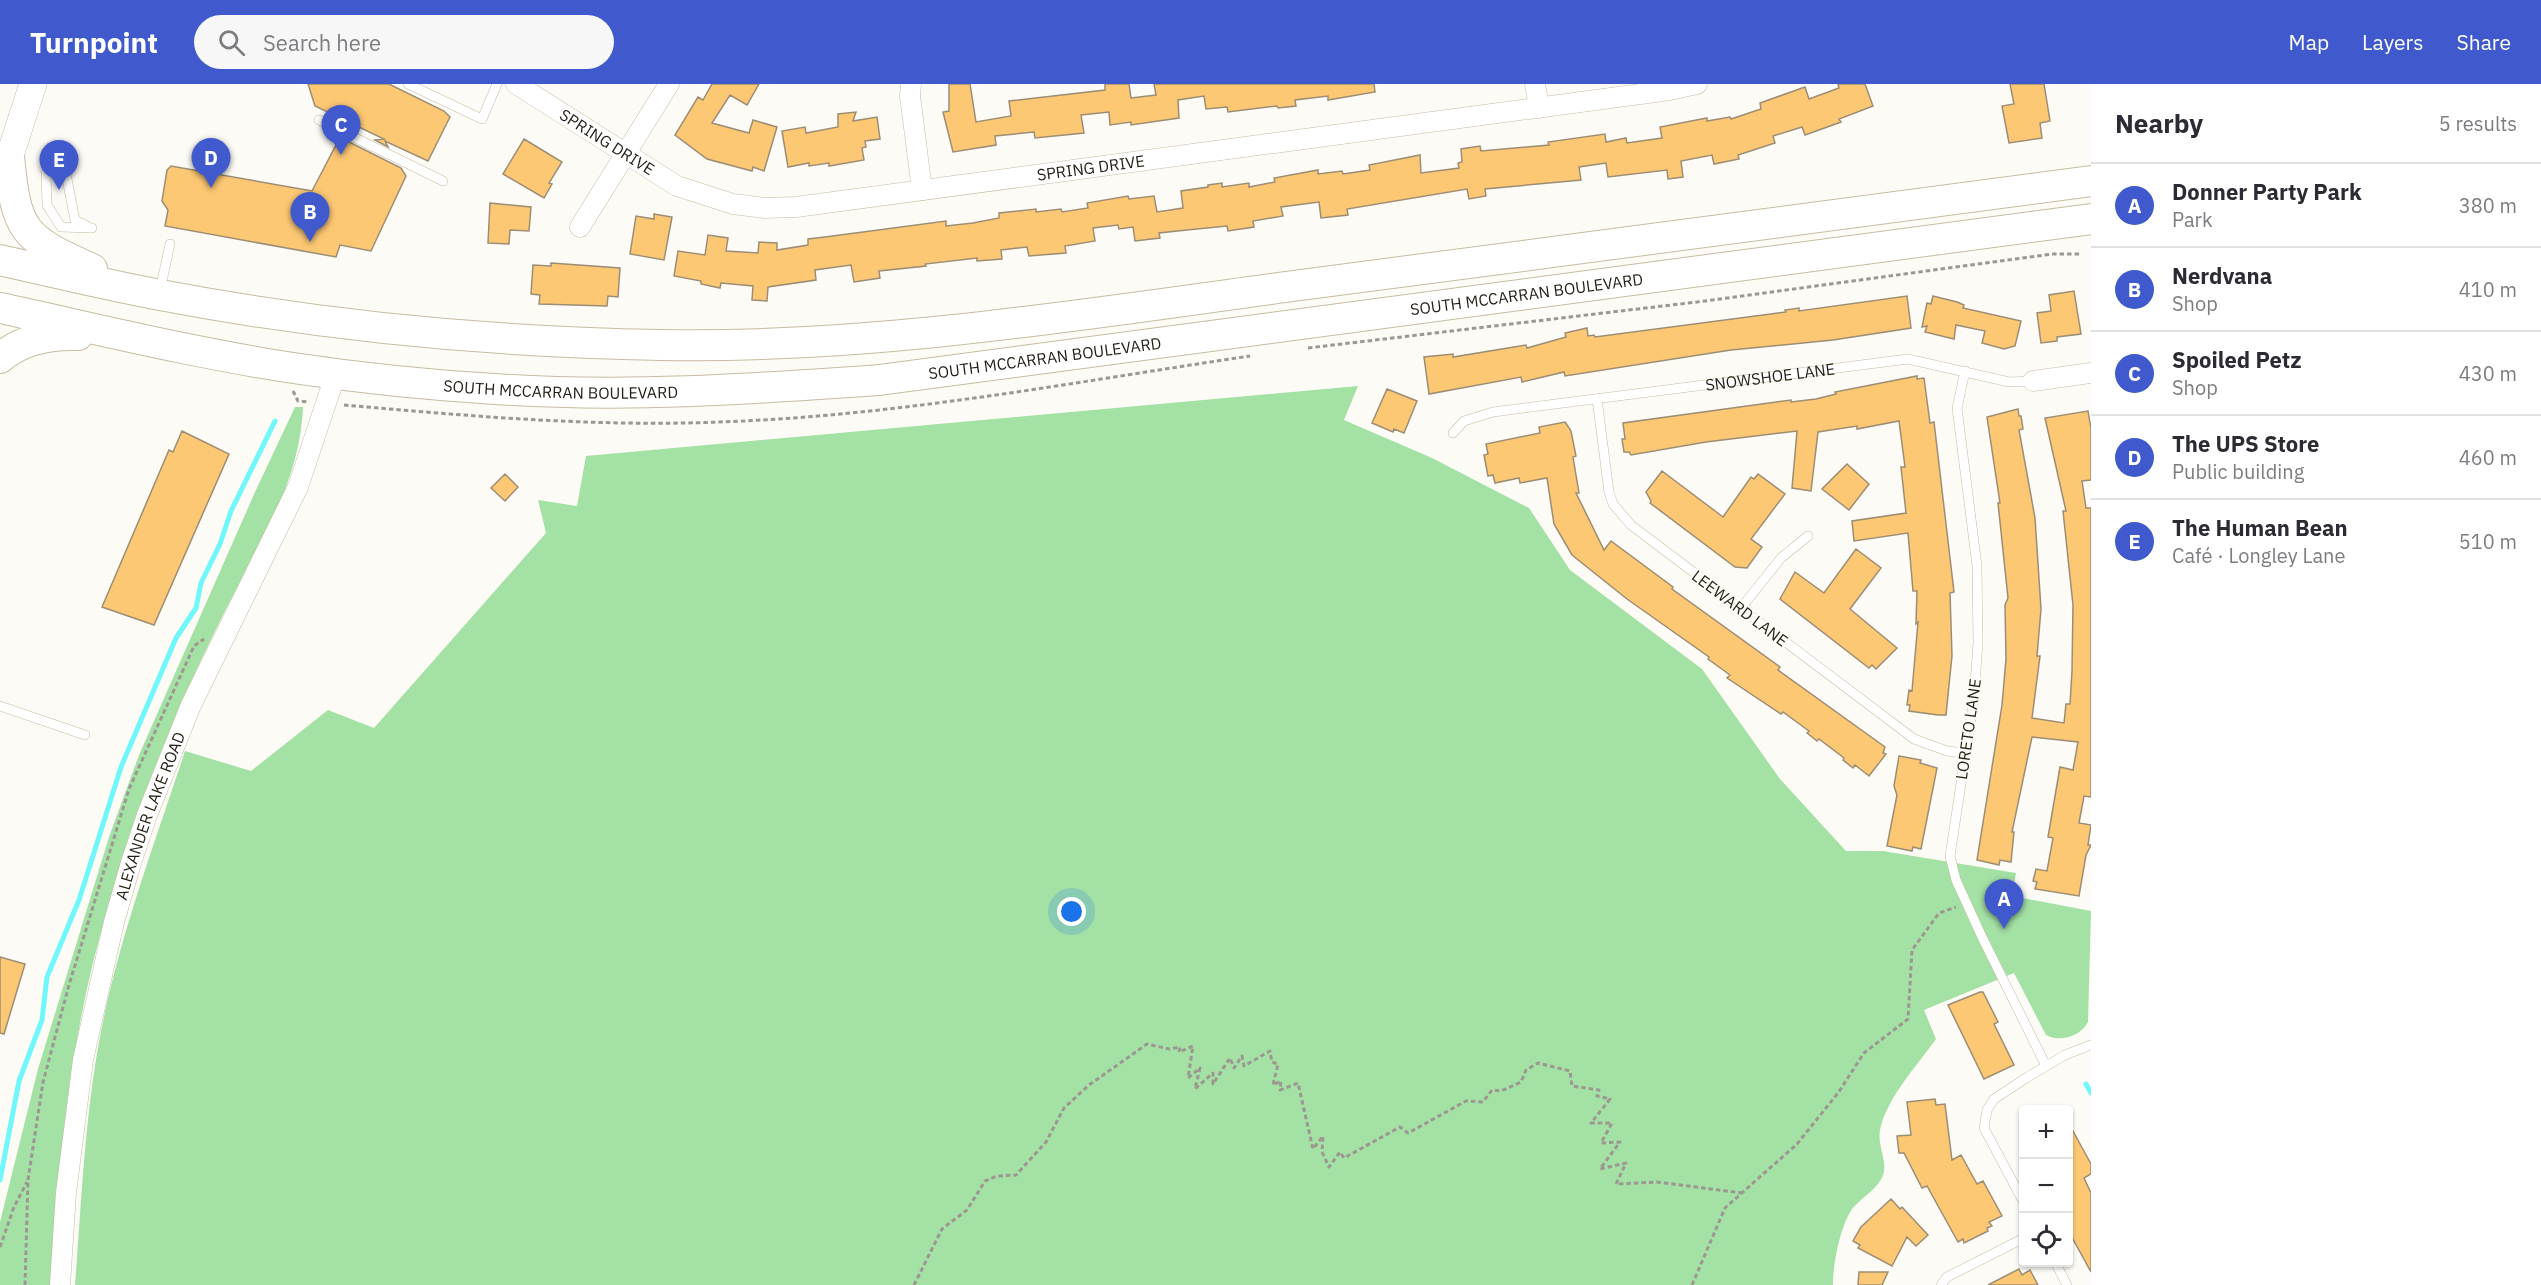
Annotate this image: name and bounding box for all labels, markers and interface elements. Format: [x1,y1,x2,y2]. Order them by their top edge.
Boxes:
search box [194,15,614,69]
text: Turnpoint [30,24,158,61]
icon: search [215,26,248,59]
text: Search here [263,28,381,57]
text: Map [2289,28,2329,56]
text: Layers [2362,28,2424,56]
text: Share [2457,28,2511,56]
street label: SPRING DRIVE [556,104,658,179]
pin: C [322,106,360,155]
text: Nearby [2115,106,2203,140]
text: 5 results [2439,110,2517,137]
pin: D [192,138,230,188]
pin: E [40,141,78,190]
street label: SPRING DRIVE [1036,150,1146,185]
text: Donner Party Park [2172,177,2362,206]
pin: B [290,192,330,242]
text: A [2128,192,2141,219]
text: 380 m [2459,192,2517,219]
text: Park [2172,206,2212,233]
text: Nerdvana [2172,261,2272,290]
street label: SOUTH MCCARRAN BOULEVARD [1409,269,1644,319]
text: B [2128,276,2141,303]
text: 410 m [2459,276,2517,303]
text: Shop [2172,290,2218,317]
street label: SOUTH MCCARRAN BOULEVARD [927,333,1162,383]
text: Spoiled Petz [2172,345,2302,374]
street label: SNOWSHOE LANE [1704,358,1836,395]
text: C [2128,360,2141,387]
text: 430 m [2459,360,2517,387]
text: Shop [2172,374,2218,401]
street label: SOUTH MCCARRAN BOULEVARD [443,375,678,403]
text: The UPS Store [2172,429,2319,458]
text: D [2128,444,2141,471]
text: 460 m [2459,444,2517,471]
text: Public building [2172,458,2304,485]
text: The Human Bean [2172,513,2348,542]
text: E [2128,528,2141,555]
text: 510 m [2459,528,2517,555]
text: Café · Longley Lane [2172,542,2345,569]
street label: LEEWARD LANE [1688,565,1792,651]
street label: LORETO LANE [1951,677,1985,781]
street label: ALEXANDER LAKE ROAD [111,729,189,902]
pin: A [1984,880,2024,929]
your location [1057,897,1086,926]
map controls [2019,1105,2073,1267]
button: + [2019,1105,2073,1159]
button: − [2019,1159,2073,1213]
button: locate [2019,1213,2073,1267]

